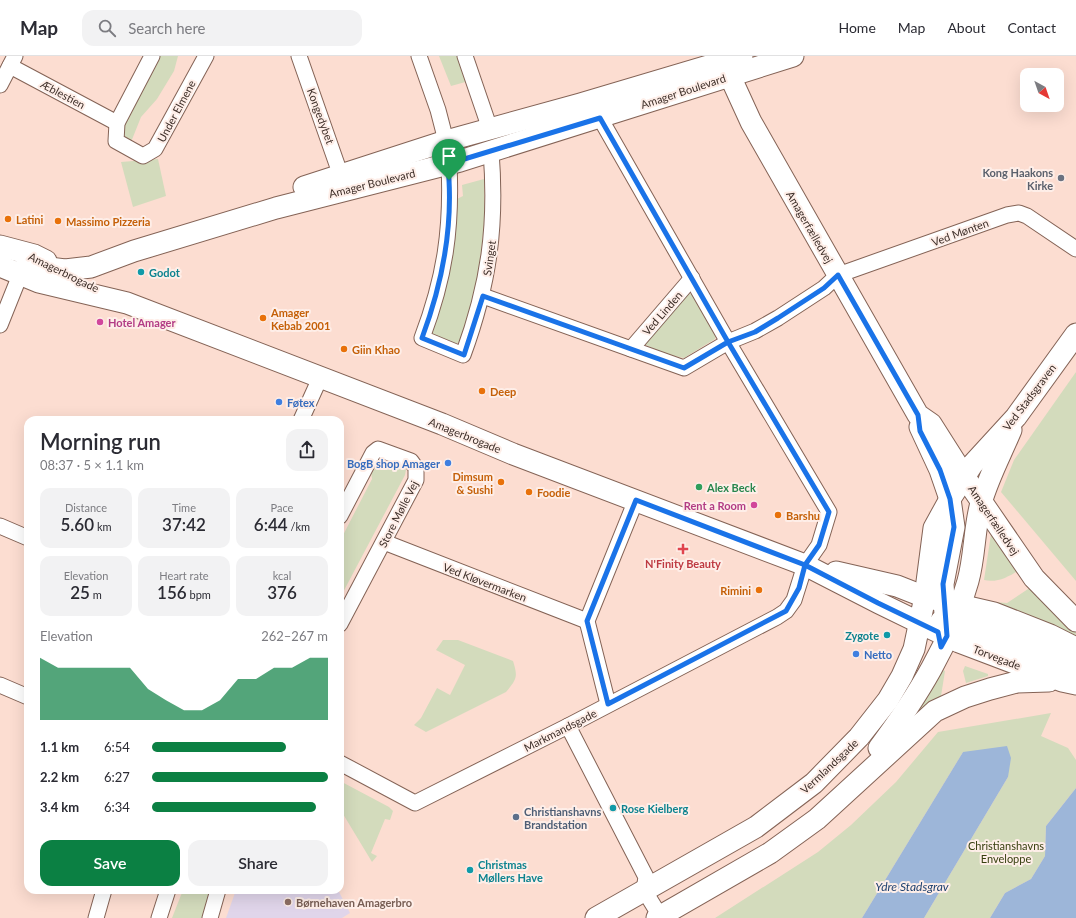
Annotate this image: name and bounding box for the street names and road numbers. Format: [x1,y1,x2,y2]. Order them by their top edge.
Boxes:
street label: Amager Boulevard [639,71,727,111]
street label: Æblestien [38,76,87,111]
street label: Under Elmene [154,78,198,144]
street label: Kongedybet [305,86,337,146]
street label: Amager Boulevard [327,166,417,200]
street label: Amagerfælledvej [784,189,836,266]
street label: Ved Mønten [930,216,990,248]
street label: Svinget [480,239,498,276]
street label: Amagerbrogade [27,249,101,295]
street label: Ved Linden [639,288,685,338]
street label: Ved Stadsgraven [1000,361,1058,433]
street label: Amagerbrogade [427,415,503,455]
street label: Store Mølle Vej [376,478,421,549]
street label: Amagerfælledvej [966,483,1022,558]
street label: Ved Kløvermarken [441,560,529,604]
street label: Torvegade [971,642,1023,672]
street label: Markmandsgade [521,706,599,754]
street label: Vermlandsgade [798,736,861,796]

